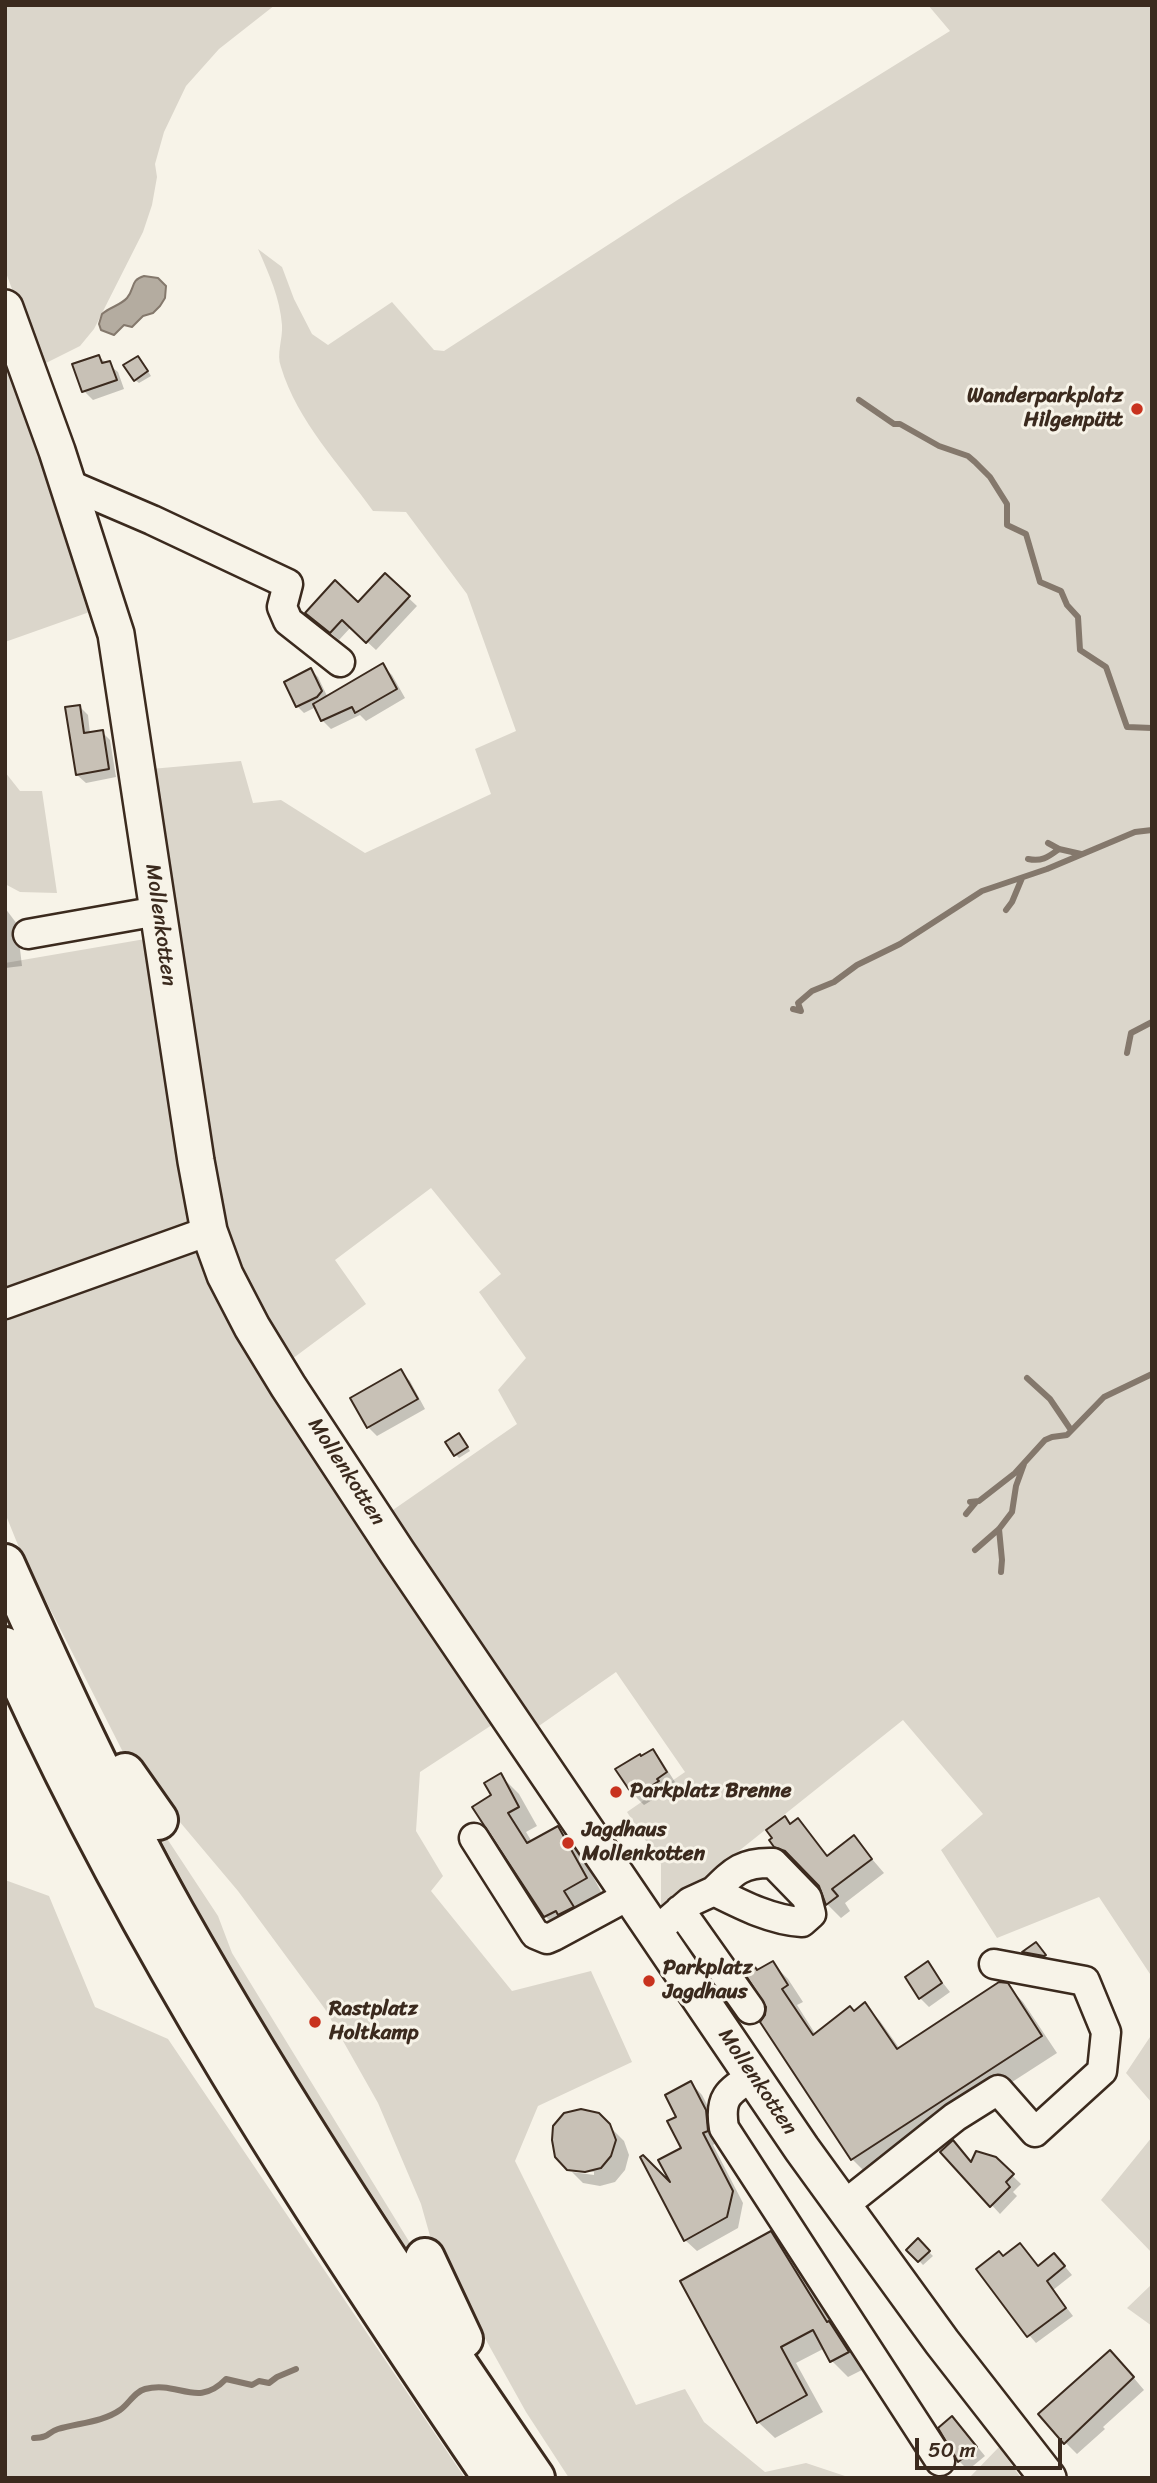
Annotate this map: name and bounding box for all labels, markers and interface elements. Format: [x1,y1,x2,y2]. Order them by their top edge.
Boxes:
place label: Wanderparkplatz Hilgenpütt [967,384,1123,434]
marker: Wanderparkplatz Hilgenpütt [1129,401,1145,417]
street label: Mollenkotten [139,862,181,988]
street label: Mollenkotten [302,1414,390,1530]
place label: Parkplatz Brenne [630,1779,791,1805]
marker: Parkplatz Brenne [608,1784,624,1800]
place label: Jagdhaus Mollenkotten [582,1818,705,1868]
marker: Jagdhaus Mollenkotten [560,1835,576,1851]
place label: Parkplatz Jagdhaus [663,1956,753,2006]
marker: Parkplatz Jagdhaus [641,1973,657,1989]
place label: Rastplatz Holtkamp [329,1997,419,2047]
marker: Rastplatz Holtkamp [307,2014,323,2030]
street label: Mollenkotten [712,2024,802,2140]
scale bar [919,2424,1066,2468]
text: 50 m [928,2431,976,2469]

